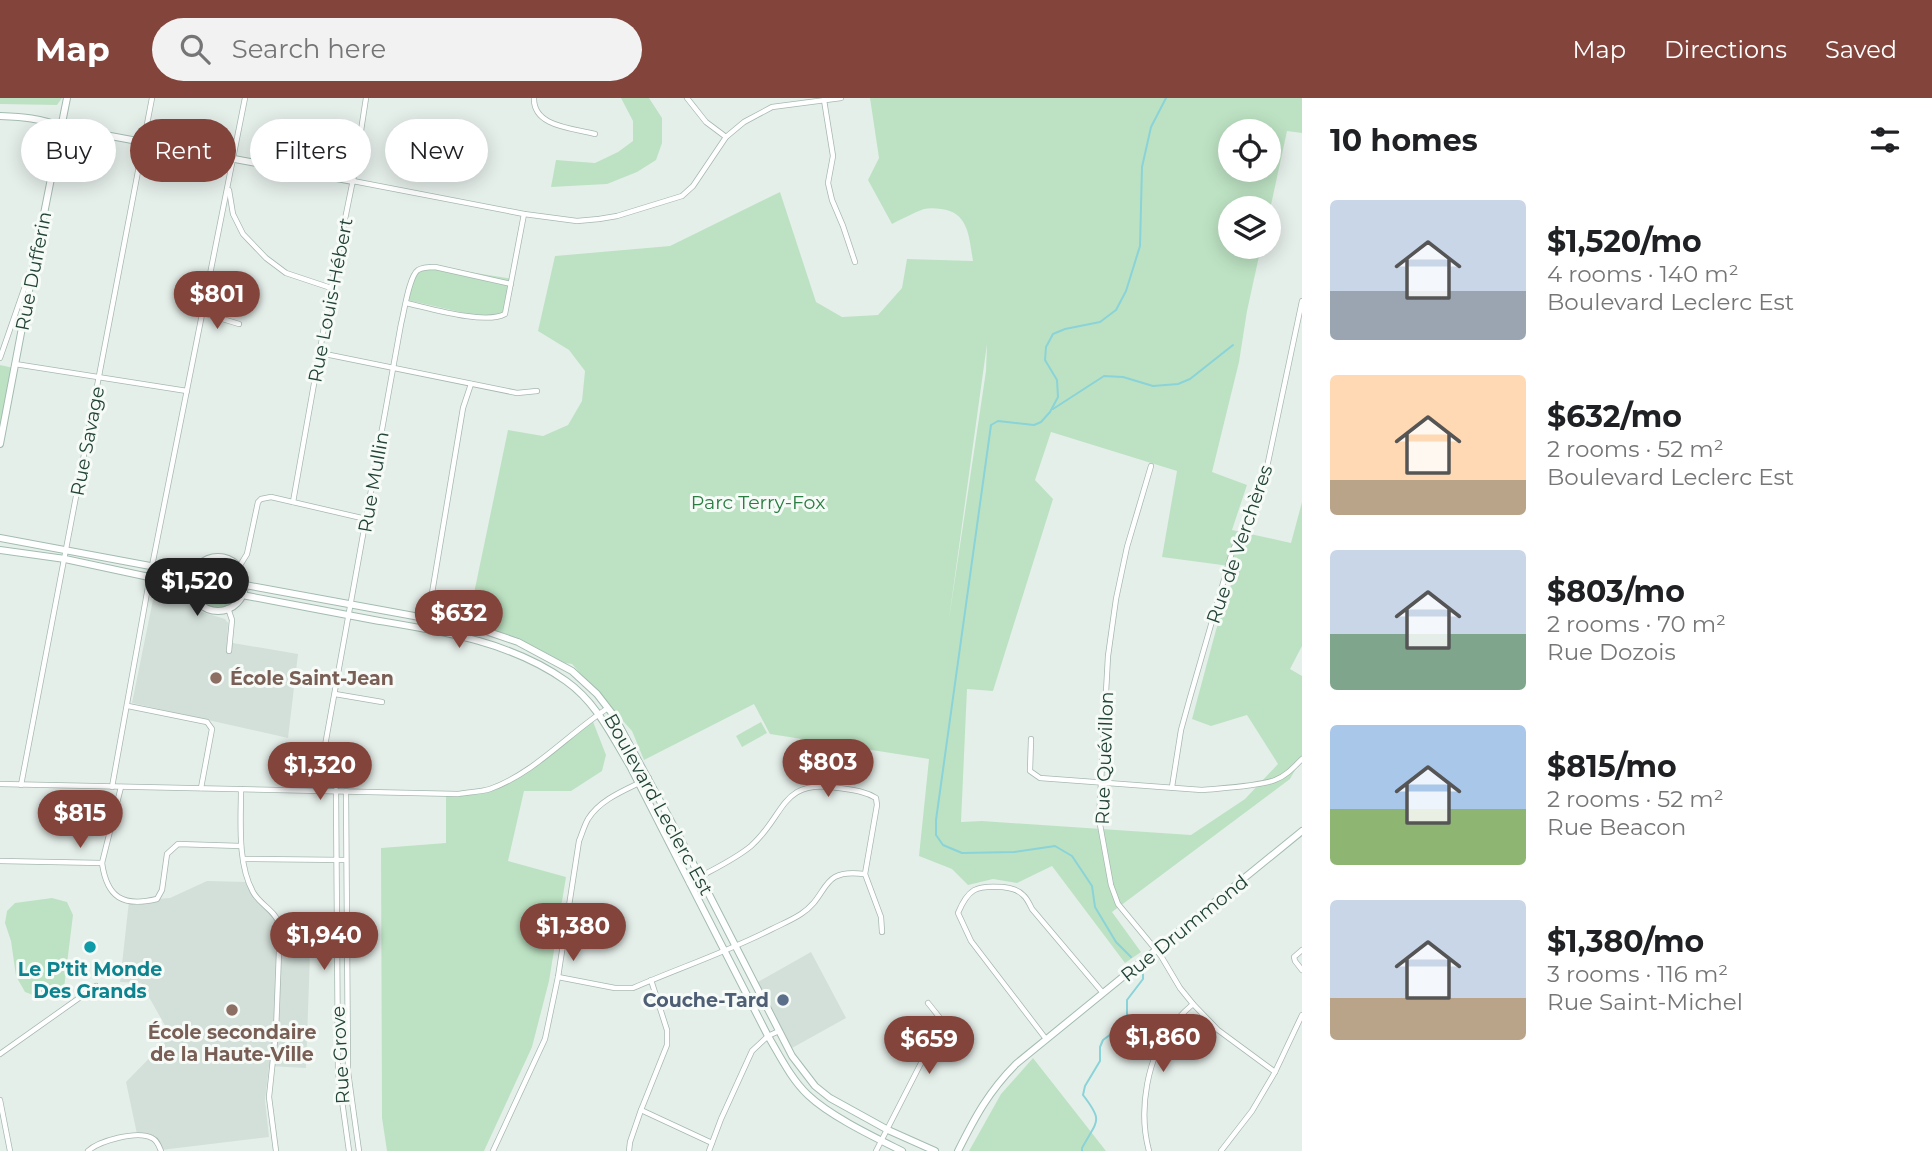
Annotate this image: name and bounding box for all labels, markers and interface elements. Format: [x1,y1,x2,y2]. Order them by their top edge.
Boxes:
search box [152,18,642,81]
text: Map [35,29,110,69]
icon: search [176,30,214,68]
text: Search here [232,33,386,65]
text: Map [1573,35,1626,64]
text: Directions [1664,35,1787,64]
text: Saved [1825,35,1897,64]
chip: Buy [21,119,116,182]
chip: Rent [130,119,236,182]
chip: Filters [250,119,371,182]
chip: New [385,119,488,182]
map controls [1218,119,1281,259]
button: locate [1218,119,1281,182]
icon: filters [1866,121,1904,159]
text: 10 homes [1330,122,1478,159]
button: layers [1218,196,1281,259]
street label: Rue Dufferin [11,209,56,333]
street label: Rue Louis-Hébert [303,216,358,384]
text: $1,520/mo [1547,223,1702,260]
icon: home [1386,228,1470,312]
text: 4 rooms · 140 m² [1547,260,1739,288]
pin: $801 [176,272,258,331]
text: $801 [190,280,244,308]
text: Boulevard Leclerc Est [1547,288,1794,316]
street label: Rue Savage [66,384,109,498]
text: $632/mo [1547,398,1682,435]
icon: home [1386,403,1470,487]
street label: Rue Mullin [353,430,394,534]
text: 2 rooms · 52 m² [1547,435,1724,463]
street label: Rue de Verchères [1202,462,1277,627]
text: Boulevard Leclerc Est [1547,463,1794,491]
park label: Parc Terry-Fox [691,491,825,514]
pin: $1,520 [140,559,254,618]
text: $1,520 [161,567,233,595]
text: $803/mo [1547,573,1685,610]
icon: home [1386,578,1470,662]
pin: $632 [418,590,500,650]
text: $632 [431,599,487,627]
text: 2 rooms · 70 m² [1547,610,1726,638]
text: Rue Dozois [1547,638,1676,666]
place label: École Saint-Jean [230,667,394,690]
marker: École Saint-Jean [208,670,224,686]
street label: Rue Quévillon [1091,691,1118,825]
street label: Boulevard Leclerc Est [599,709,718,899]
pin: $803 [787,740,869,799]
pin: $1,320 [263,742,377,802]
text: $803 [799,748,857,776]
text: $815/mo [1547,748,1677,785]
text: $1,320 [284,751,356,779]
icon: home [1386,753,1470,837]
text: 2 rooms · 52 m² [1547,785,1724,813]
pin: $815 [39,790,121,850]
text: $815 [54,799,106,827]
text: Rue Beacon [1547,813,1686,841]
street label: Rue Drummond [1116,870,1253,987]
pin: $1,380 [516,904,630,963]
pin: $1,940 [267,912,381,972]
text: $1,380 [536,912,610,940]
text: $1,940 [286,921,362,949]
text: $1,380/mo [1547,923,1704,960]
icon: home [1386,928,1470,1012]
marker: Le P’tit Monde Des Grands [82,939,98,955]
place label: Le P’tit Monde Des Grands [18,958,162,1003]
text: 3 rooms · 116 m² [1547,960,1728,988]
text: Rue Saint-Michel [1547,988,1743,1016]
place label: Couche-Tard [643,989,769,1012]
marker: Couche-Tard [775,992,791,1008]
marker: École secondaire de la Haute-Ville [224,1002,240,1018]
street label: Rue Grove [326,1005,355,1105]
pin: $1,860 [1106,1014,1220,1074]
pin: $659 [888,1016,970,1076]
place label: École secondaire de la Haute-Ville [148,1021,316,1066]
text: $1,860 [1125,1023,1201,1051]
text: $659 [900,1025,958,1053]

